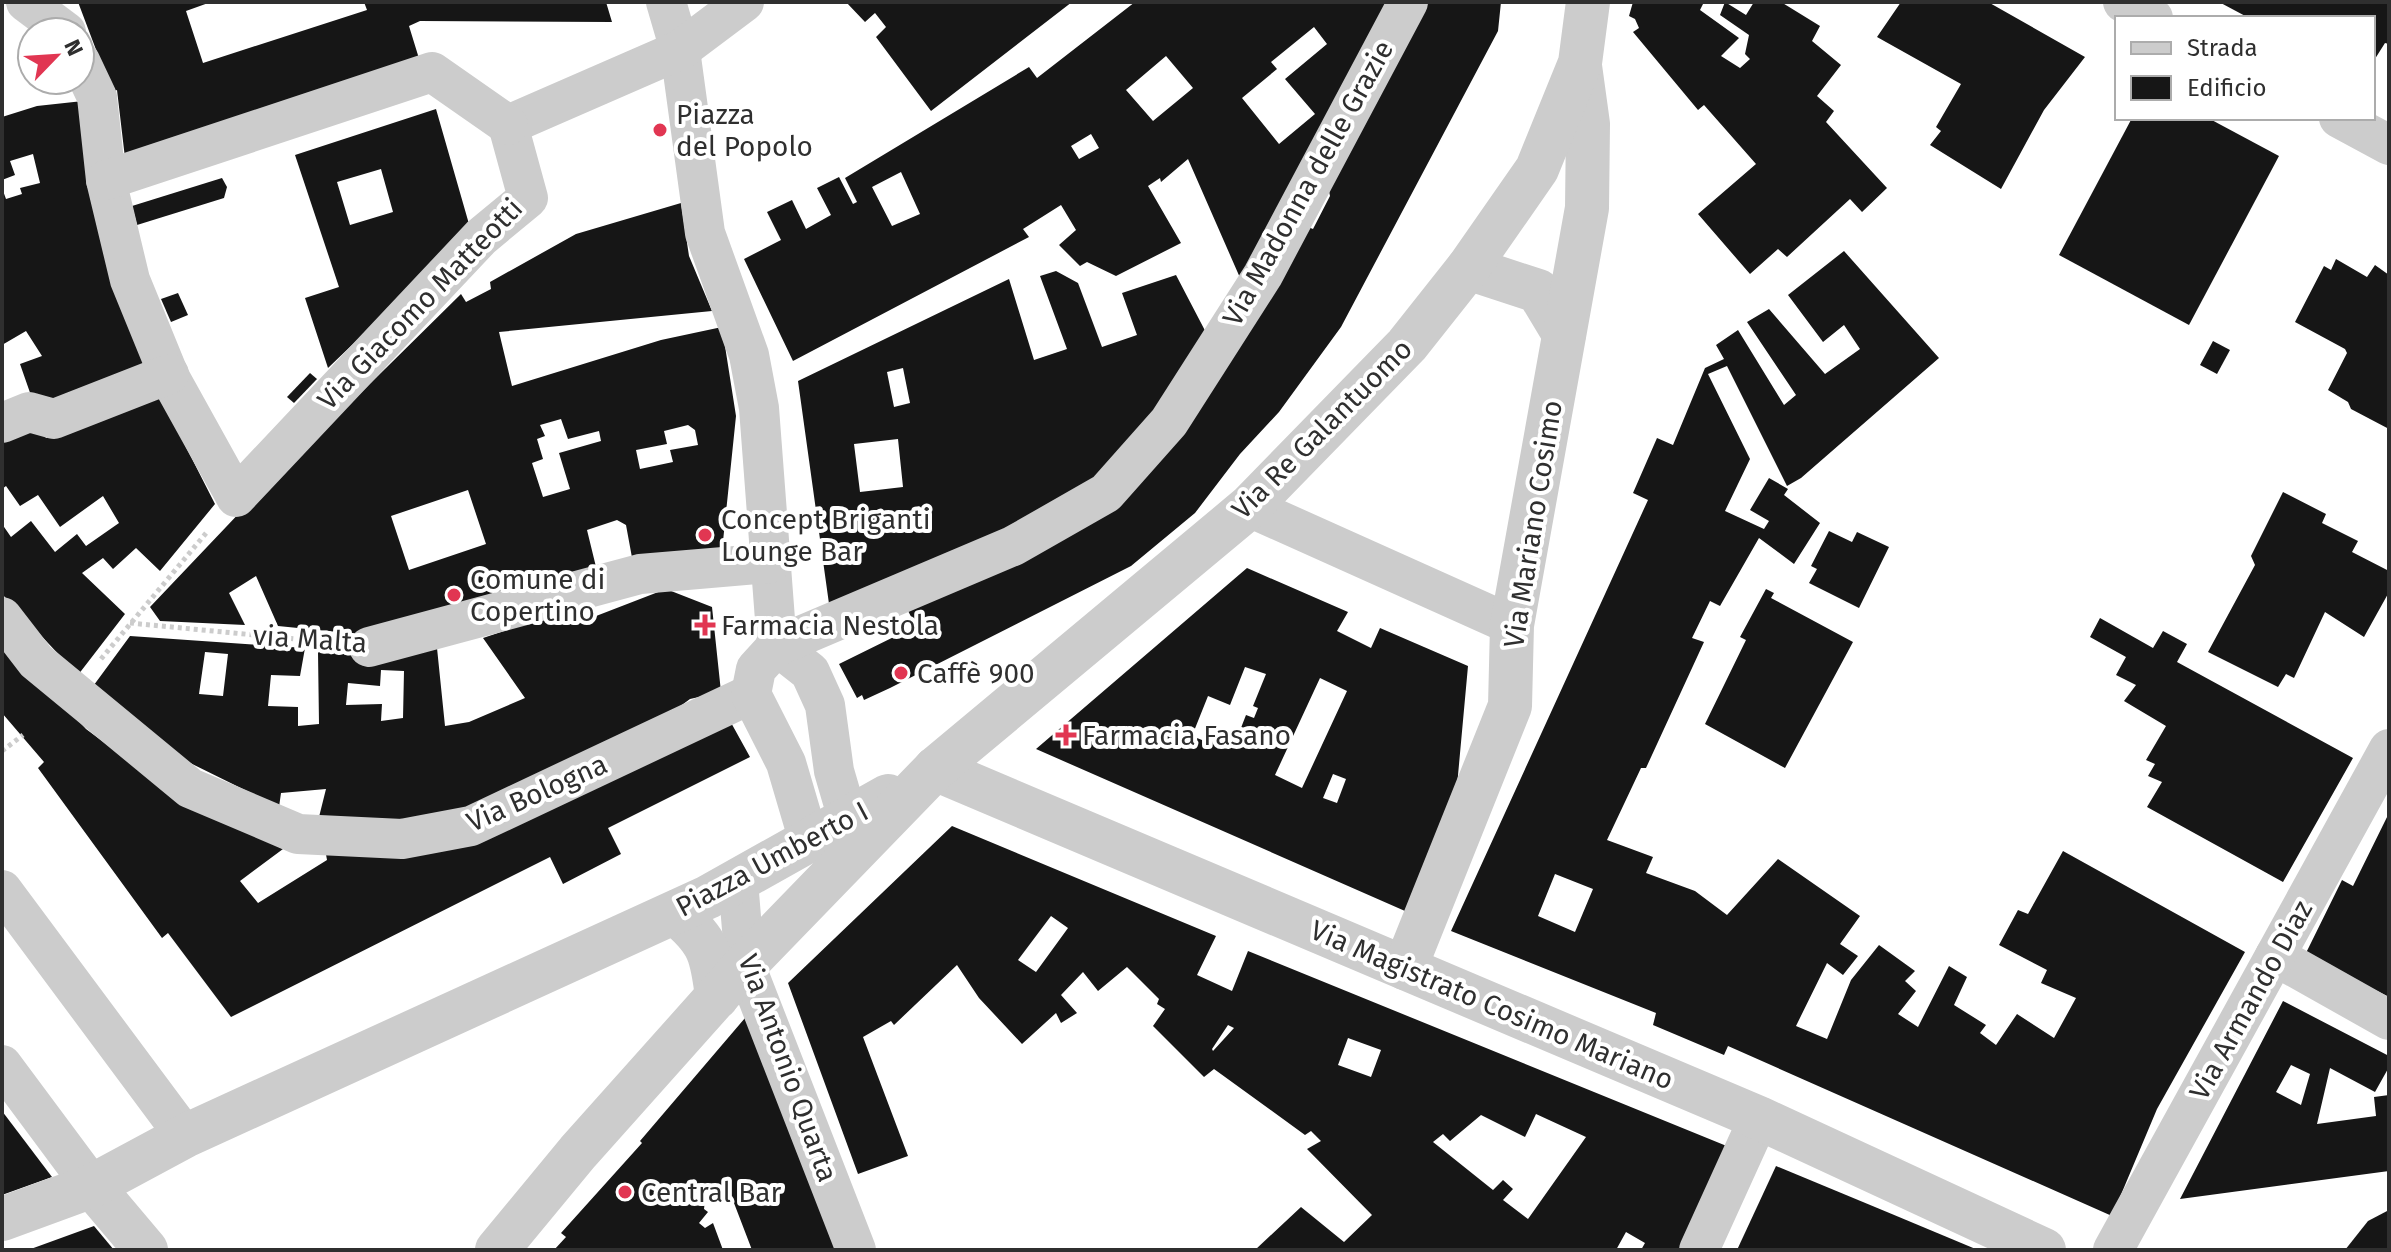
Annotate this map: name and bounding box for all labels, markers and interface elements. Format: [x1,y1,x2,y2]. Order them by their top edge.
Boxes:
north arrow [16,16,96,96]
legend [2115,16,2375,120]
text: Strada [2187,34,2258,62]
text: N [58,35,89,60]
street label: Via Madonna delle Grazie [1216,35,1400,331]
text: Edificio [2187,74,2267,102]
place label: Piazza del Popolo [676,98,813,163]
marker: Piazza del Popolo [651,121,669,139]
street label: Via Giacomo Matteotti [311,192,529,416]
street label: Via Re Galantuomo [1225,332,1419,526]
street label: Via Mariano Cosimo [1497,398,1569,650]
place label: Concept Briganti Lounge Bar [721,503,931,568]
marker: Concept Briganti Lounge Bar [696,526,714,544]
place label: Comune di Copertino [470,563,606,628]
marker: Comune di Copertino [445,586,463,604]
place label: Farmacia Nestola [721,609,939,642]
marker: Farmacia Nestola [696,616,714,634]
street label: via Malta [252,619,368,659]
place label: Caffè 900 [917,657,1035,690]
marker: Caffè 900 [892,664,910,682]
place label: Farmacia Fasano [1082,719,1291,752]
marker: Farmacia Fasano [1057,726,1075,744]
street label: Via Bologna [462,747,612,839]
street label: Piazza Umberto I [670,794,874,924]
street label: Via Armando Diaz [2183,895,2319,1105]
street label: Via Magistrato Cosimo Mariano [1306,913,1678,1097]
street label: Via Antonio Quarta [732,950,844,1186]
place label: Central Bar [641,1176,782,1209]
marker: Central Bar [616,1183,634,1201]

